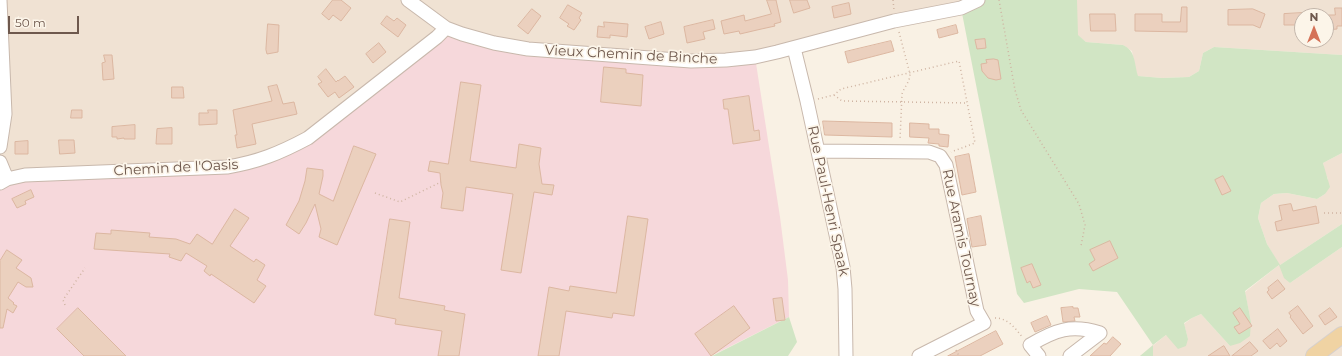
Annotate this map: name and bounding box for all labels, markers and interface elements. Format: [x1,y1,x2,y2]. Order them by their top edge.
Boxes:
scale bar [10,8,81,34]
north arrow [1294,8,1334,48]
text: N [1310,10,1318,24]
text: 50 m [15,15,46,30]
street label: Vieux Chemin de Binche [544,42,718,68]
street label: Rue Paul-Henri Spaak [804,124,852,278]
street label: Chemin de l'Oasis [113,156,239,180]
street label: Rue Aramis Tournay [938,168,984,308]

